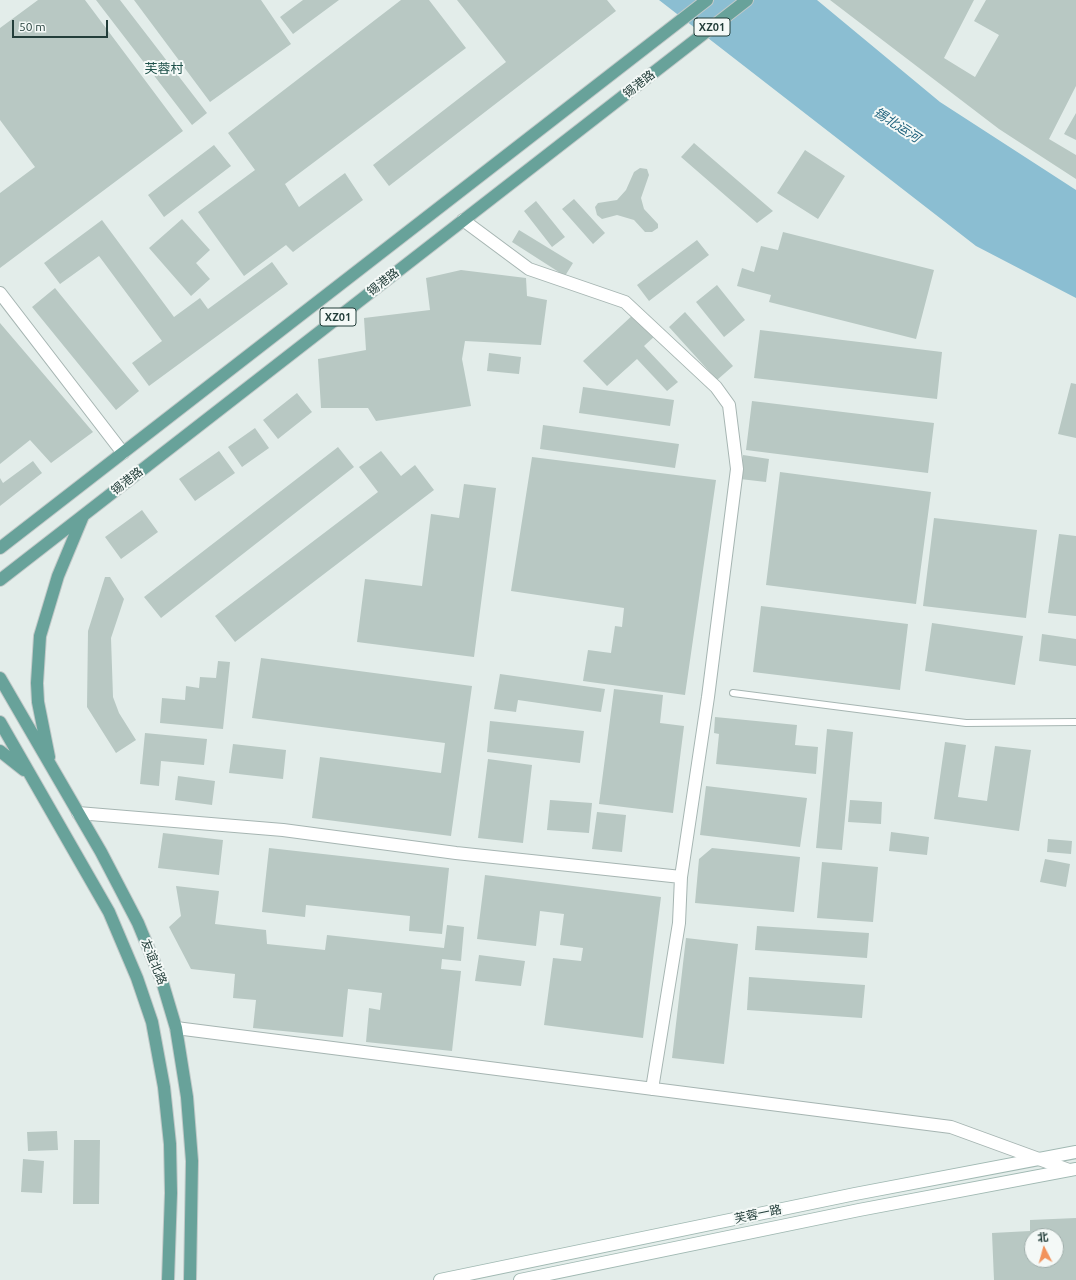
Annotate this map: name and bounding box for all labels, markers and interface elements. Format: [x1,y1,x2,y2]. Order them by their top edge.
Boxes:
scale bar [14,12,110,38]
road number: XZ01 [694,18,730,36]
text: 50 m [19,20,46,33]
district label: 芙蓉村 [145,61,183,77]
street label: 锡港路 [620,67,658,101]
water label: 锡北运河 [871,104,923,146]
street label: 锡港路 [364,265,402,299]
road number: XZ01 [320,308,356,326]
street label: 锡港路 [108,464,146,498]
street label: 友谊北路 [138,937,170,987]
street label: 芙蓉一路 [733,1202,783,1226]
north arrow [1024,1228,1064,1268]
text: 北 [1037,1231,1049,1244]

